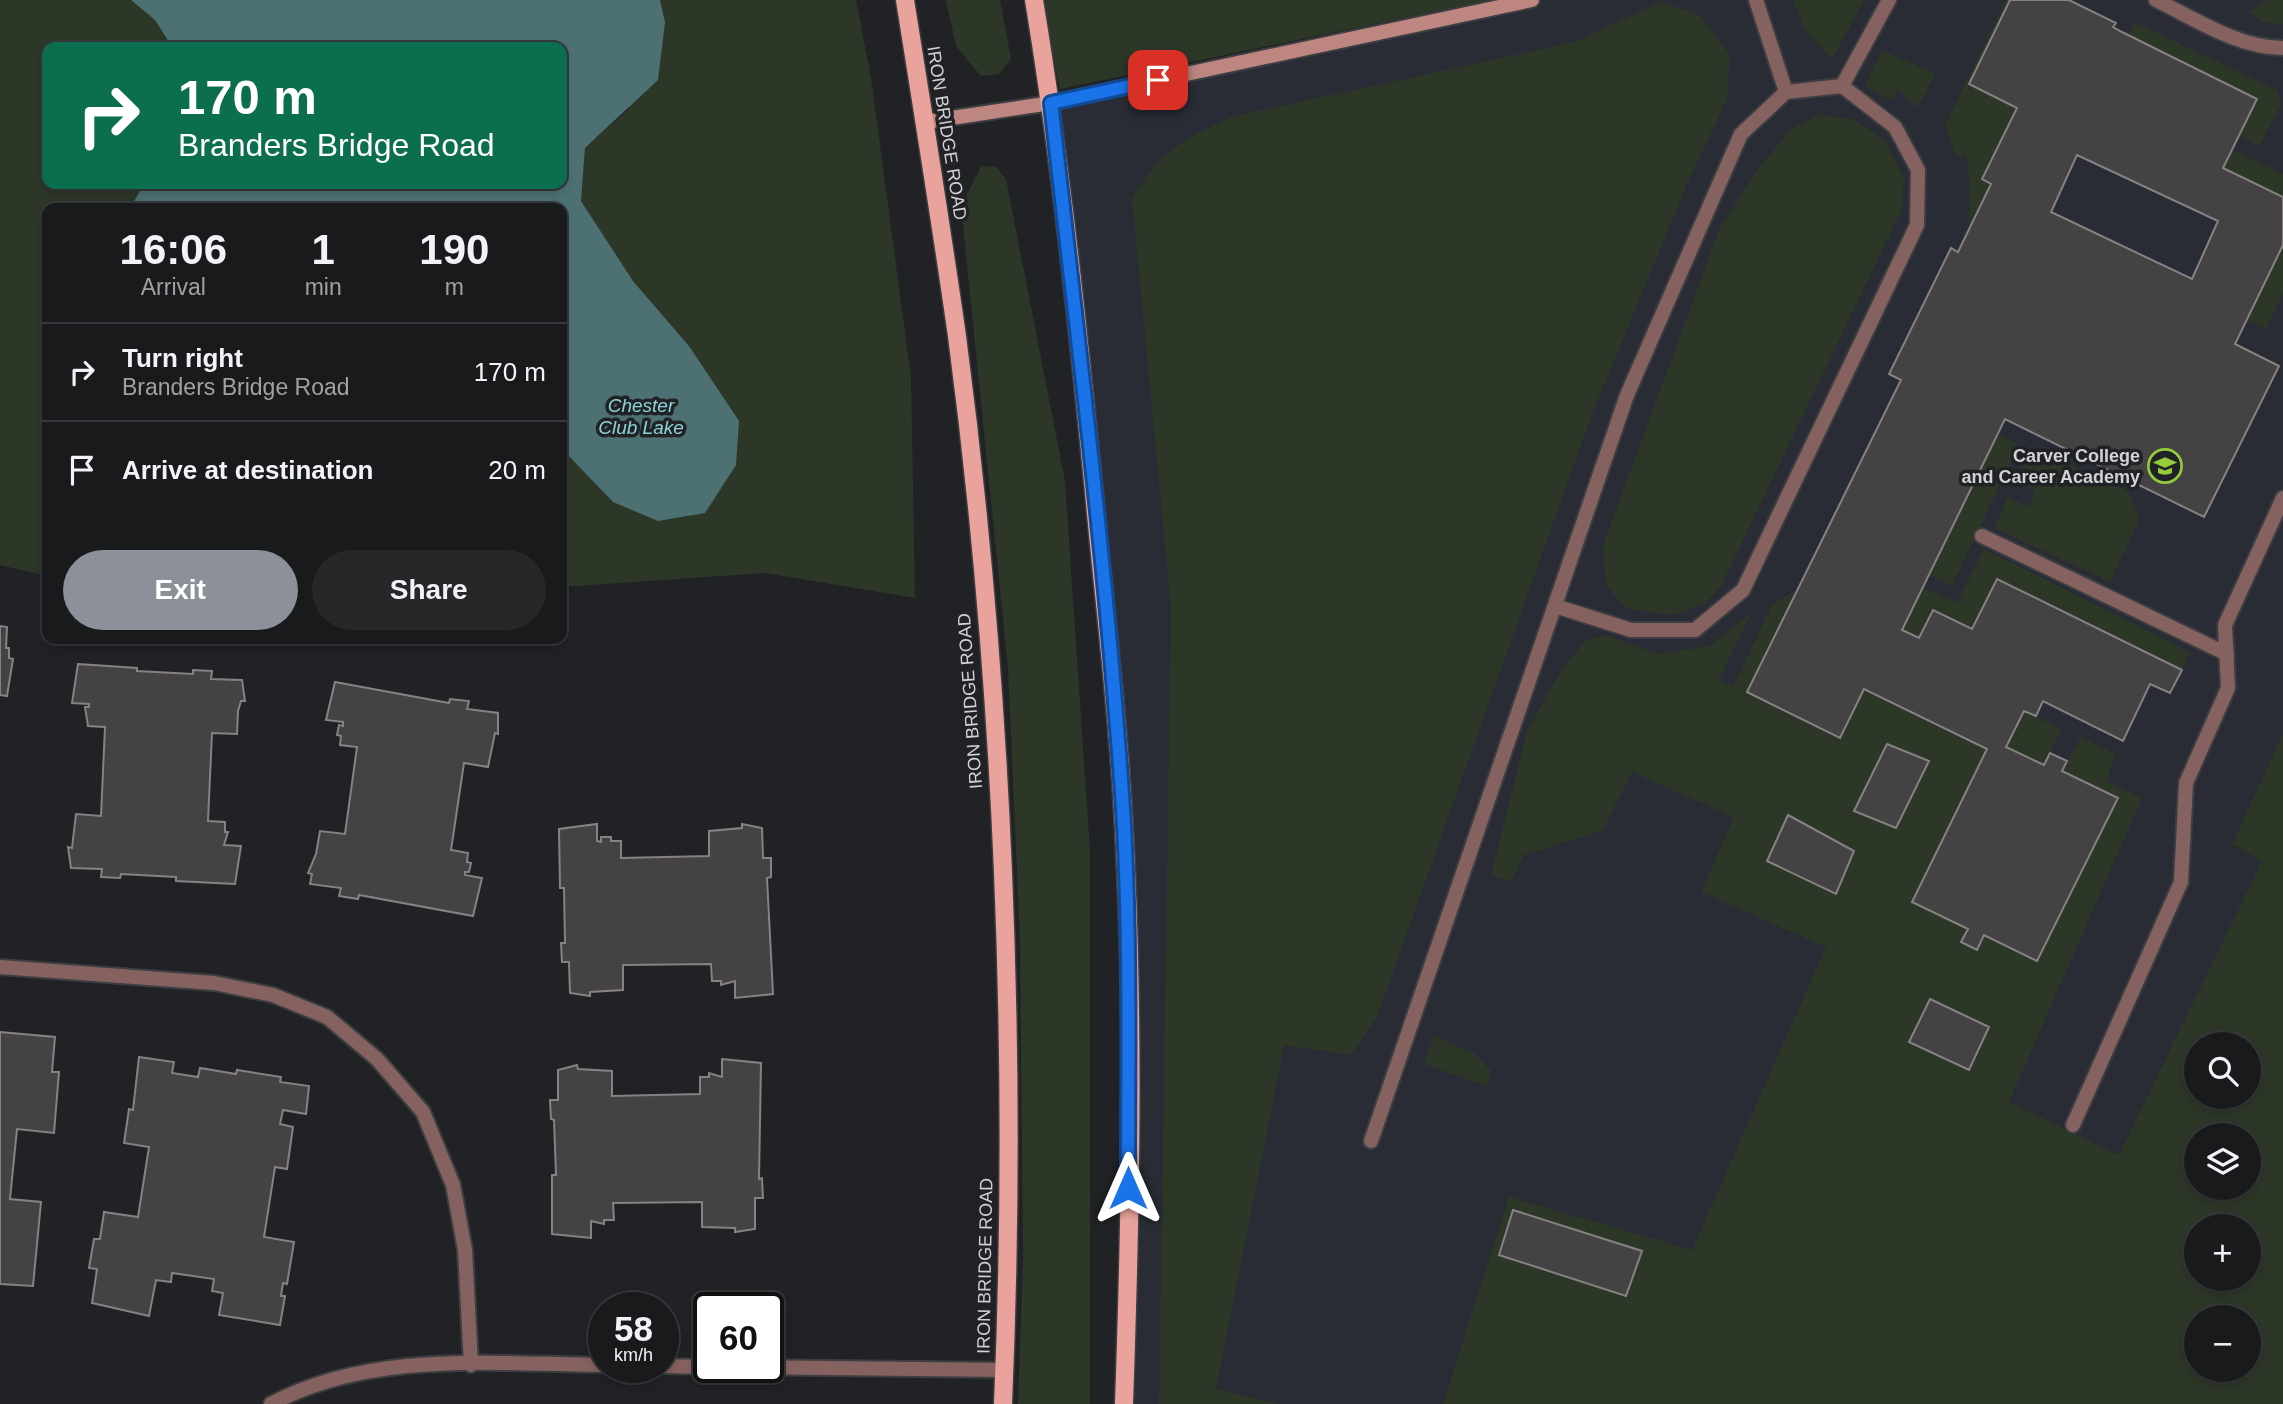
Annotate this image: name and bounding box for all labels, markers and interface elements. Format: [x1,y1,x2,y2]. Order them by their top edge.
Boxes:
street label: IRON BRIDGE ROAD [923,45,971,221]
pin [1128,50,1188,110]
icon: arrive [1139,61,1177,99]
icon: right [63,70,154,161]
text: 170 m [178,70,317,124]
text: Branders Bridge Road [178,127,495,163]
text: 16:06 [120,226,227,273]
text: 1 [311,226,335,273]
text: 190 [419,226,489,273]
text: Arrival [141,274,206,300]
text: min [305,274,342,300]
text: m [445,274,464,300]
text: Turn right [122,343,243,373]
icon: right [63,353,101,391]
text: 170 m [474,357,546,387]
text: Branders Bridge Road [122,374,350,400]
water label: Chester Club Lake [598,395,684,438]
place label: Carver College and Career Academy [1962,446,2140,487]
school or university icon: Carver College and Career Academy [2146,447,2184,485]
icon: arrive [63,451,101,489]
text: Arrive at destination [122,455,373,485]
text: 20 m [488,455,546,485]
button: Exit [63,550,298,630]
button: Share [312,550,546,630]
street label: IRON BRIDGE ROAD [954,613,986,789]
map controls [2184,1032,2261,1382]
button: search [2184,1032,2261,1109]
button: layers [2184,1123,2261,1200]
position arrow [1091,1151,1165,1225]
street label: IRON BRIDGE ROAD [973,1178,997,1354]
button: + [2184,1214,2261,1291]
speed limit sign: 60 [693,1292,784,1383]
button: − [2184,1305,2261,1382]
text: 58 [614,1309,653,1348]
text: km/h [614,1345,653,1365]

